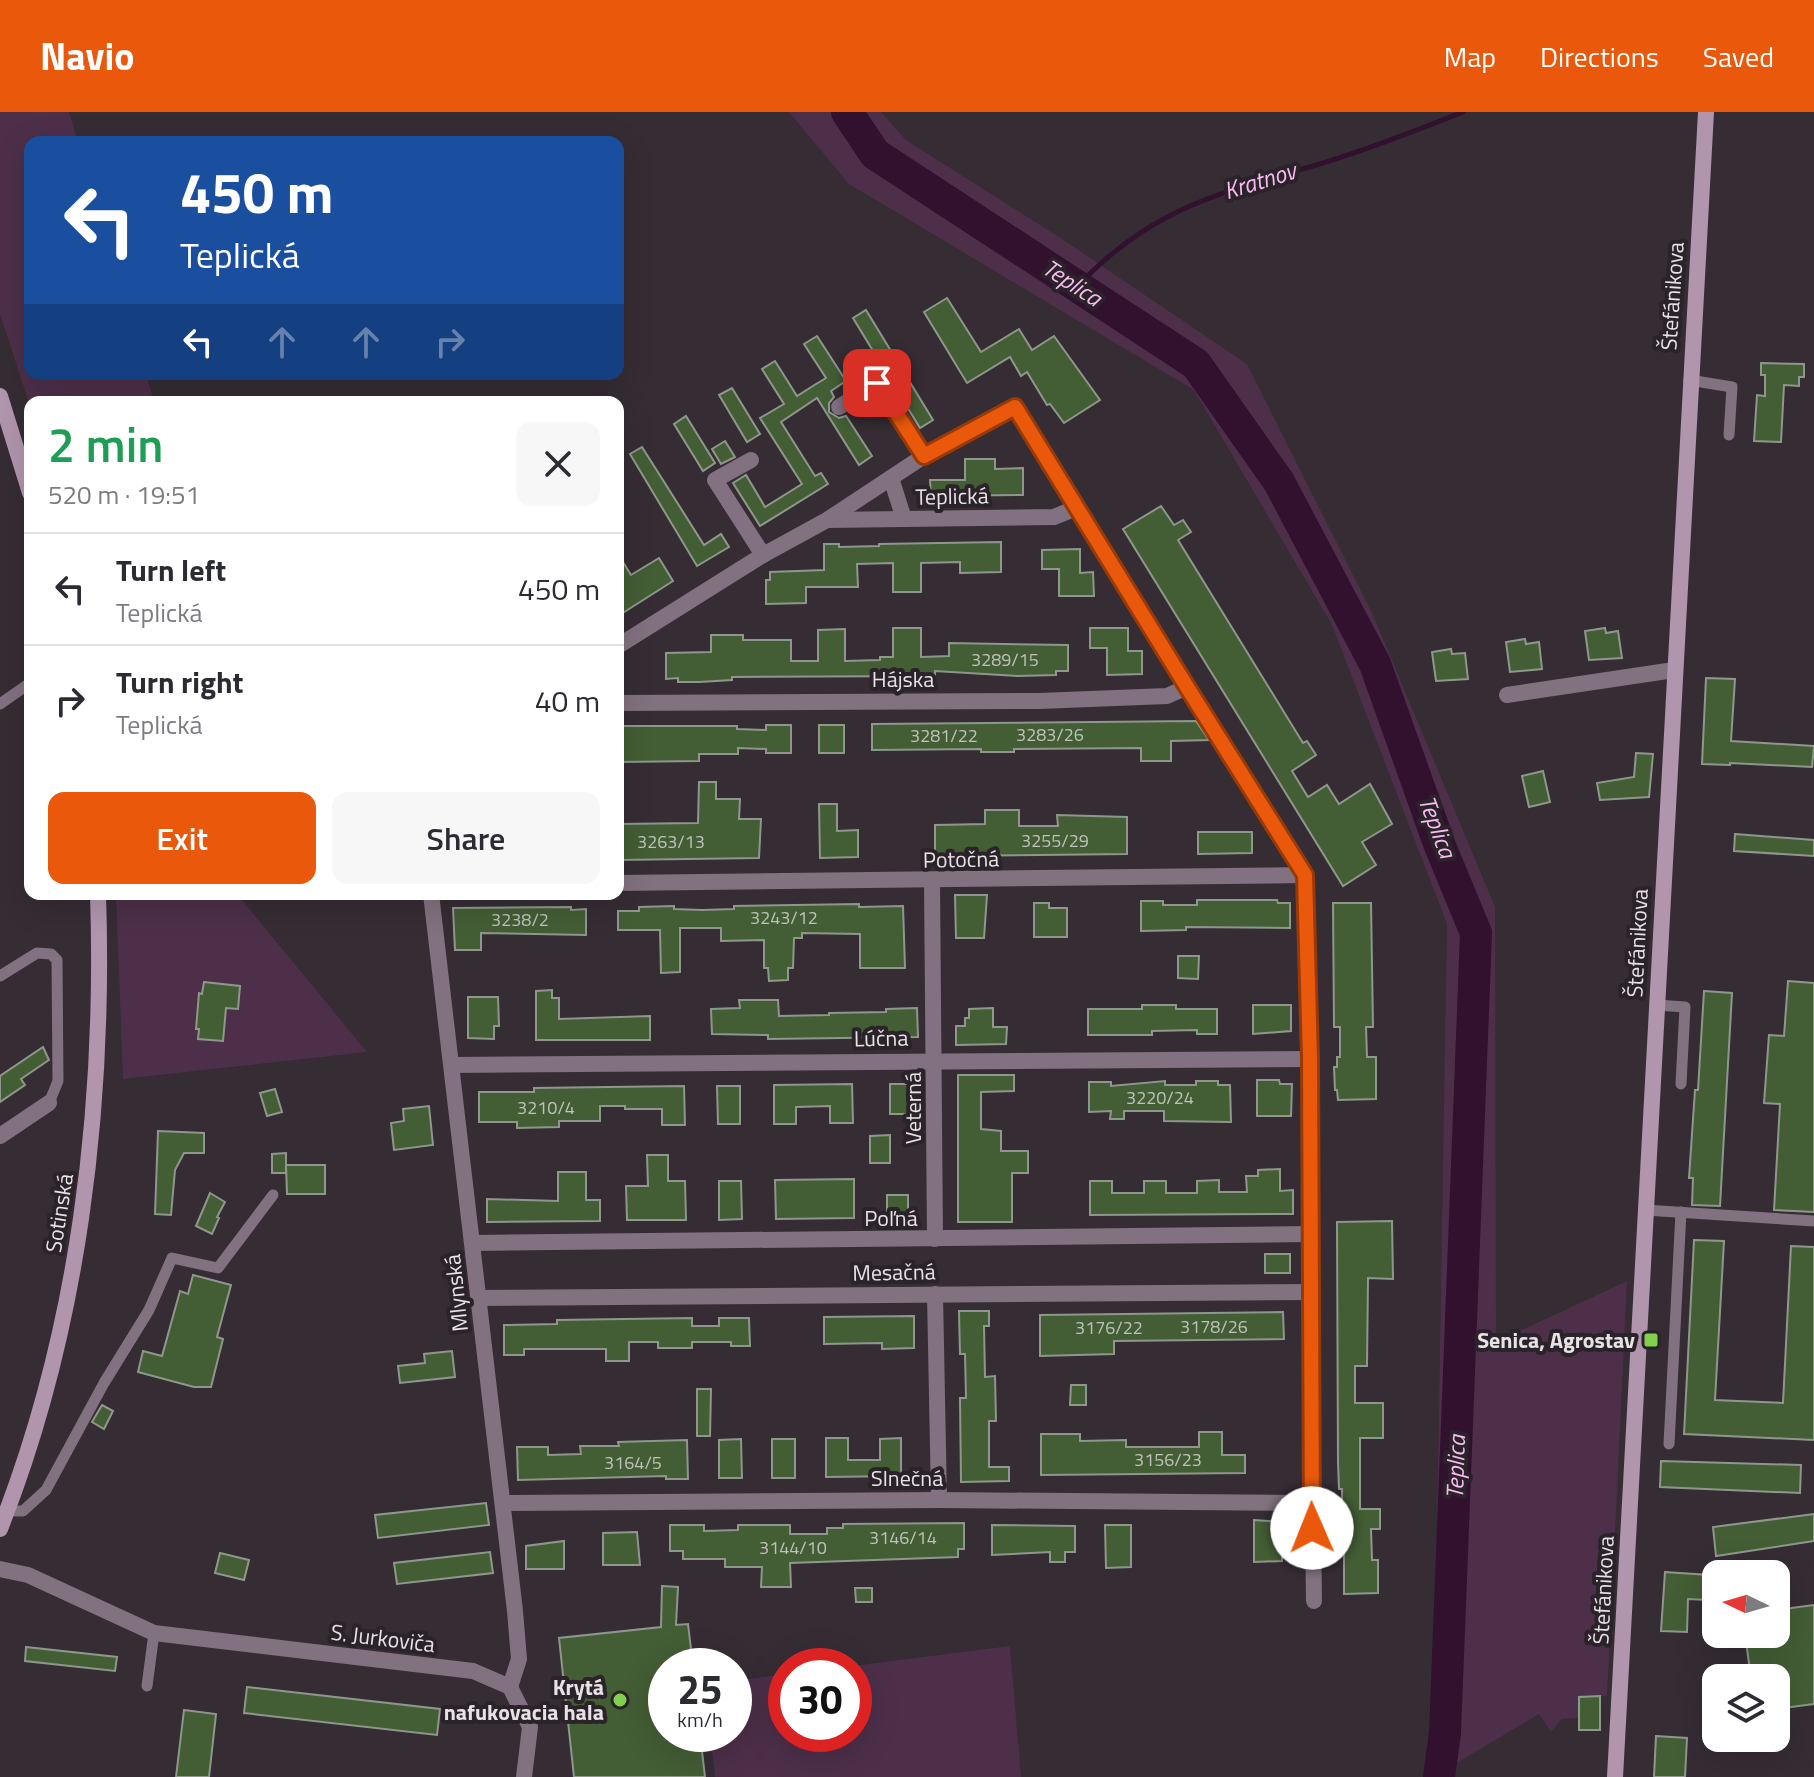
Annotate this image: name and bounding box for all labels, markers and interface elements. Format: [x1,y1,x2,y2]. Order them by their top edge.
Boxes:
text: Navio [40,27,134,85]
text: Map [1444,35,1496,78]
text: Directions [1540,35,1659,78]
text: Saved [1703,35,1774,78]
text: 450 m [180,150,333,235]
water label: Kratnov [1219,151,1303,208]
icon: left [48,168,152,272]
text: Teplická [180,227,300,282]
street label: Štefánikova [1651,241,1693,351]
water label: Teplica [1036,250,1111,316]
icon: left [176,320,220,364]
icon: ahead [260,320,304,364]
icon: ahead [344,320,388,364]
icon: right [428,320,472,364]
pin [843,349,911,417]
icon: arrive [855,361,899,405]
text: 2 min [48,408,163,481]
button: close [516,422,600,506]
text: 520 m · 19:51 [48,475,200,514]
street label: Teplická [915,478,989,514]
text: Turn left [116,547,226,593]
text: 450 m [518,566,600,612]
icon: left [48,567,92,611]
text: Teplická [116,593,203,632]
house number: 3289/15 [971,646,1039,673]
text: Turn right [116,659,244,705]
street label: Hájska [872,662,934,696]
text: 40 m [535,678,600,724]
icon: right [48,679,92,723]
text: Teplická [116,705,203,744]
house number: 3283/26 [1016,721,1084,748]
house number: 3281/22 [910,722,978,749]
water label: Teplica [1410,790,1467,865]
button: Exit [48,792,316,884]
button: Share [332,792,600,884]
house number: 3255/29 [1021,827,1089,854]
house number: 3263/13 [637,828,705,855]
street label: Potočná [923,841,999,877]
street label: Štefánikova [1617,888,1657,998]
house number: 3243/12 [750,904,818,931]
house number: 3238/2 [491,906,549,933]
street label: Lúčna [853,1021,909,1055]
street label: Veterná [896,1072,930,1144]
house number: 3220/24 [1126,1084,1194,1111]
house number: 3210/4 [517,1094,575,1121]
street label: Sotinská [36,1171,82,1255]
street label: Poľná [864,1201,918,1235]
street label: Mlynská [435,1253,477,1333]
street label: Mesačná [852,1254,936,1290]
house number: 3178/26 [1180,1313,1248,1340]
house number: 3176/22 [1075,1314,1143,1341]
place label: Senica, Agrostav [1477,1323,1635,1357]
marker: Senica, Agrostav [1642,1331,1660,1349]
water label: Teplica [1436,1432,1474,1500]
house number: 3156/23 [1134,1446,1202,1473]
house number: 3164/5 [604,1449,662,1476]
street label: Slnečná [871,1461,943,1495]
position arrow [1270,1486,1354,1570]
house number: 3146/14 [869,1524,937,1551]
house number: 3144/10 [759,1534,827,1561]
street label: Štefánikova [1583,1535,1623,1645]
north arrow [1702,1560,1790,1648]
map controls [1702,1560,1790,1752]
street label: S. Jurkoviča [329,1615,437,1661]
speed limit sign: 30 [768,1648,872,1752]
text: 25 [678,1659,722,1720]
button: layers [1702,1664,1790,1752]
place label: Krytá nafukovacia hala [444,1670,604,1729]
marker: Krytá nafukovacia hala [611,1691,629,1709]
text: km/h [677,1704,723,1735]

